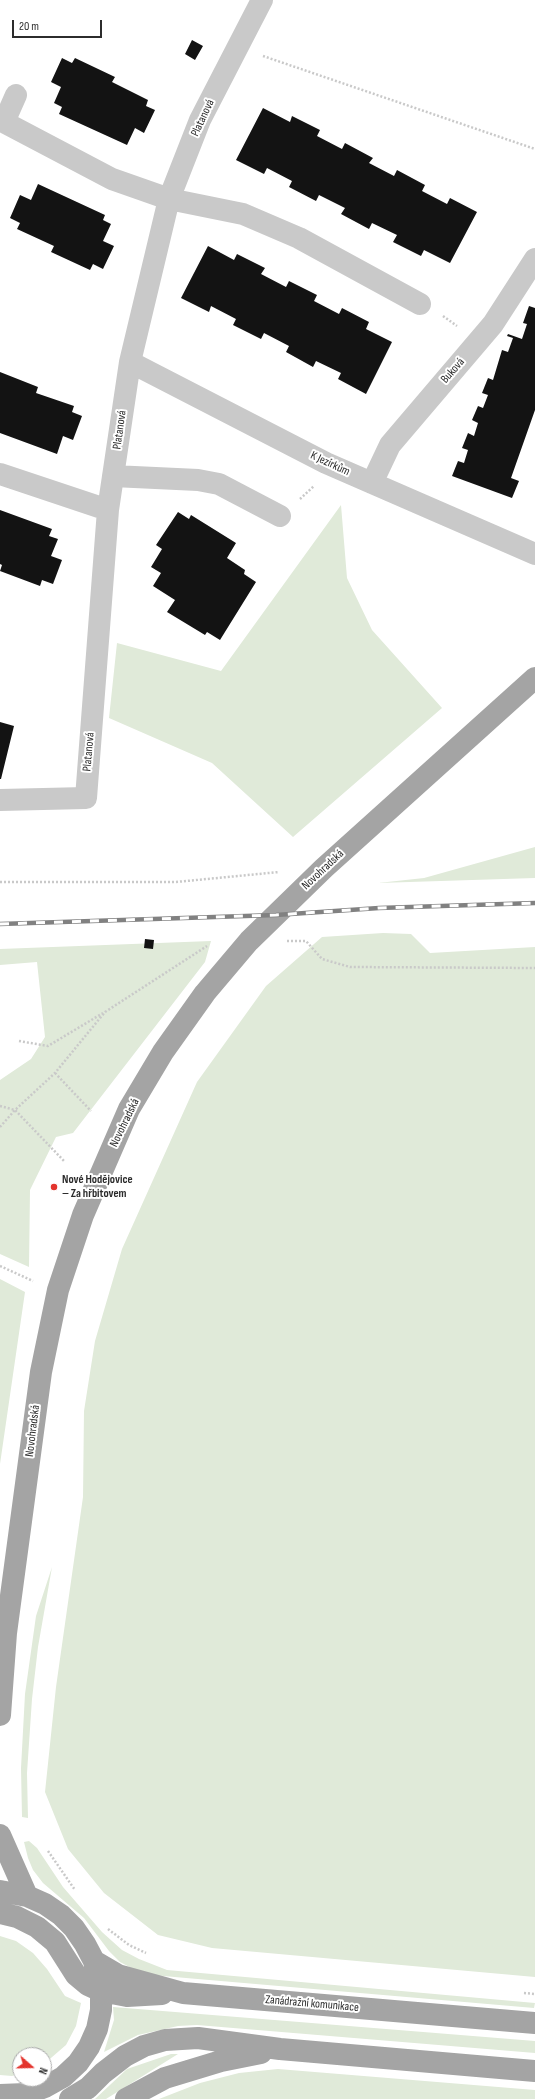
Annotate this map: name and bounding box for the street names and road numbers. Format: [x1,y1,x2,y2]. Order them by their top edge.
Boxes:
street label: Platanová [188,97,218,139]
street label: Buková [438,355,468,387]
street label: Platanová [110,410,130,450]
street label: K Jezírkům [308,449,352,479]
street label: Platanová [80,732,98,772]
street label: Novohradská [299,847,347,893]
street label: Novohradská [107,1096,143,1150]
street label: Novohradská [23,1404,43,1458]
street label: Zanádražní komunikace [265,1993,359,2015]

